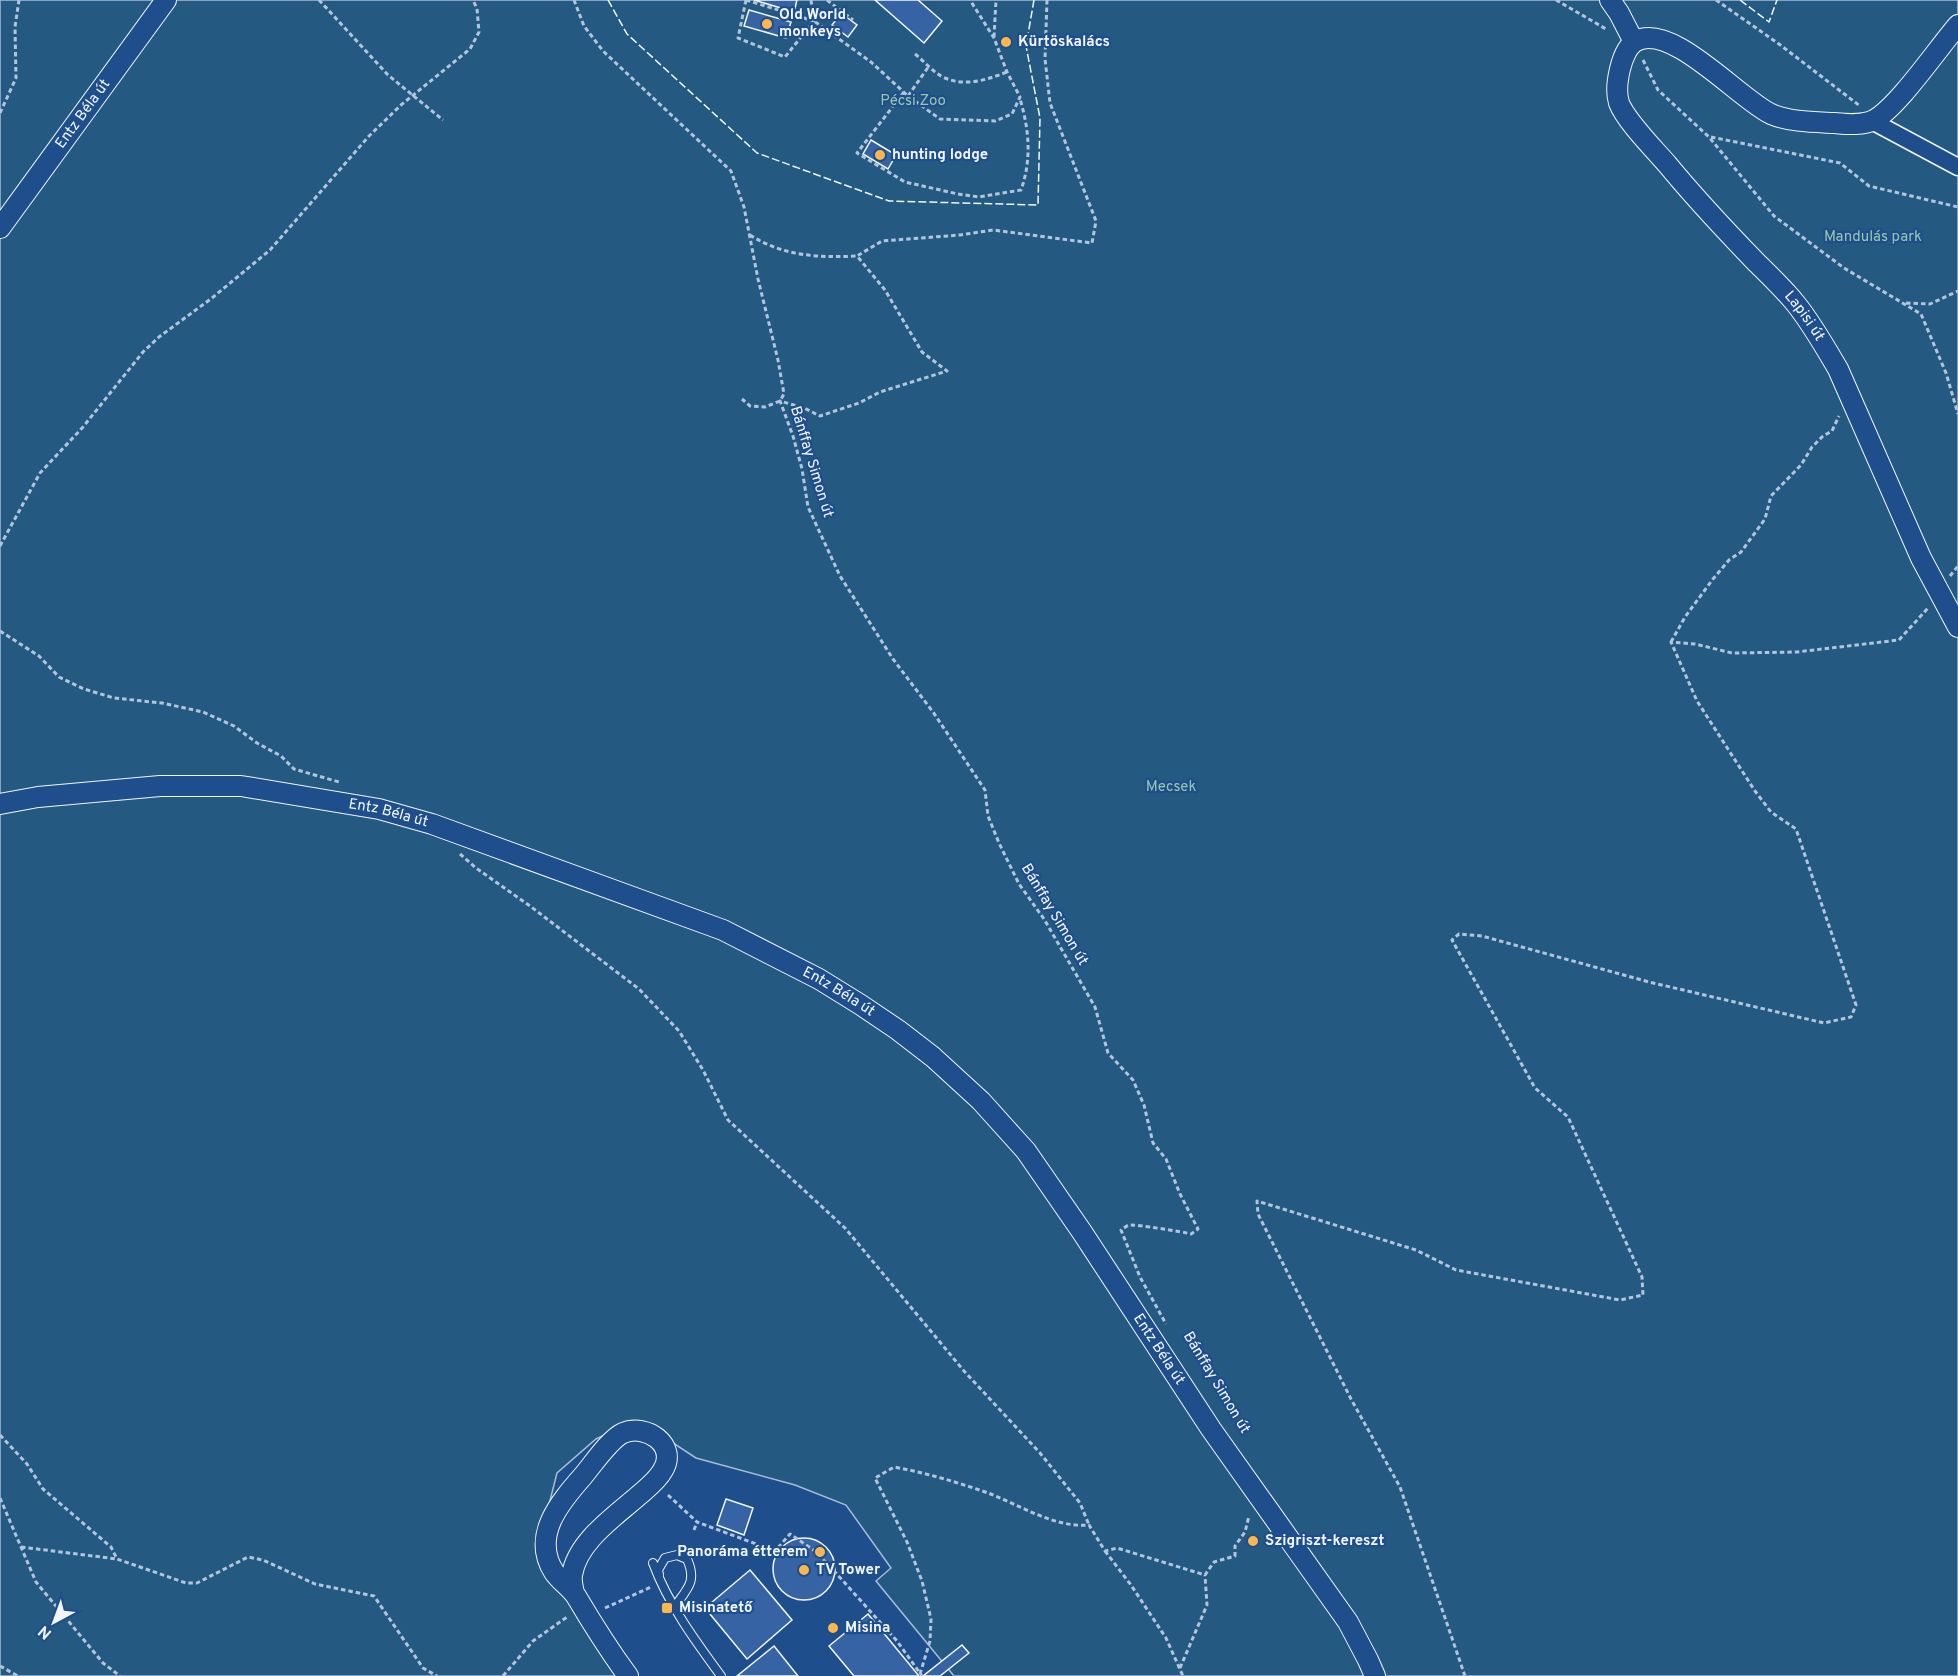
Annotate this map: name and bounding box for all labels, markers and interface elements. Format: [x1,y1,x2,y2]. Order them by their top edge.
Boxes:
place label: Old World monkeys [779,6,846,42]
marker: Old World monkeys [760,17,774,31]
place label: Kürtöskalács [1018,33,1110,52]
marker: Kürtöskalács [999,35,1013,49]
street label: Entz Béla út [51,76,115,152]
park label: Pécsi Zoo [880,92,946,111]
place label: hunting lodge [892,146,988,165]
marker: hunting lodge [873,148,887,162]
park label: Mandulás park [1824,228,1922,247]
street label: Lapisi út [1780,287,1829,345]
street label: Bánffay Simon út [785,404,837,520]
park label: Mecsek [1146,778,1196,797]
street label: Entz Béla út [347,795,430,832]
street label: Bánffay Simon út [1016,861,1092,969]
street label: Entz Béla út [799,963,878,1021]
street label: Entz Béla út [1129,1310,1189,1389]
street label: Bánffay Simon út [1178,1329,1254,1437]
place label: Szigriszt-kereszt [1265,1532,1384,1551]
marker: Szigriszt-kereszt [1246,1534,1260,1548]
place label: Panoráma étterem [677,1543,808,1562]
marker: Panoráma étterem [813,1545,827,1559]
place label: TV Tower [816,1561,881,1580]
marker: TV Tower [797,1563,811,1577]
north arrow [24,1592,84,1652]
place label: Misinatető [679,1599,754,1618]
marker: Misinatető [660,1601,674,1615]
place label: Misina [845,1619,890,1638]
text: N [35,1620,56,1643]
marker: Misina [826,1621,840,1635]

